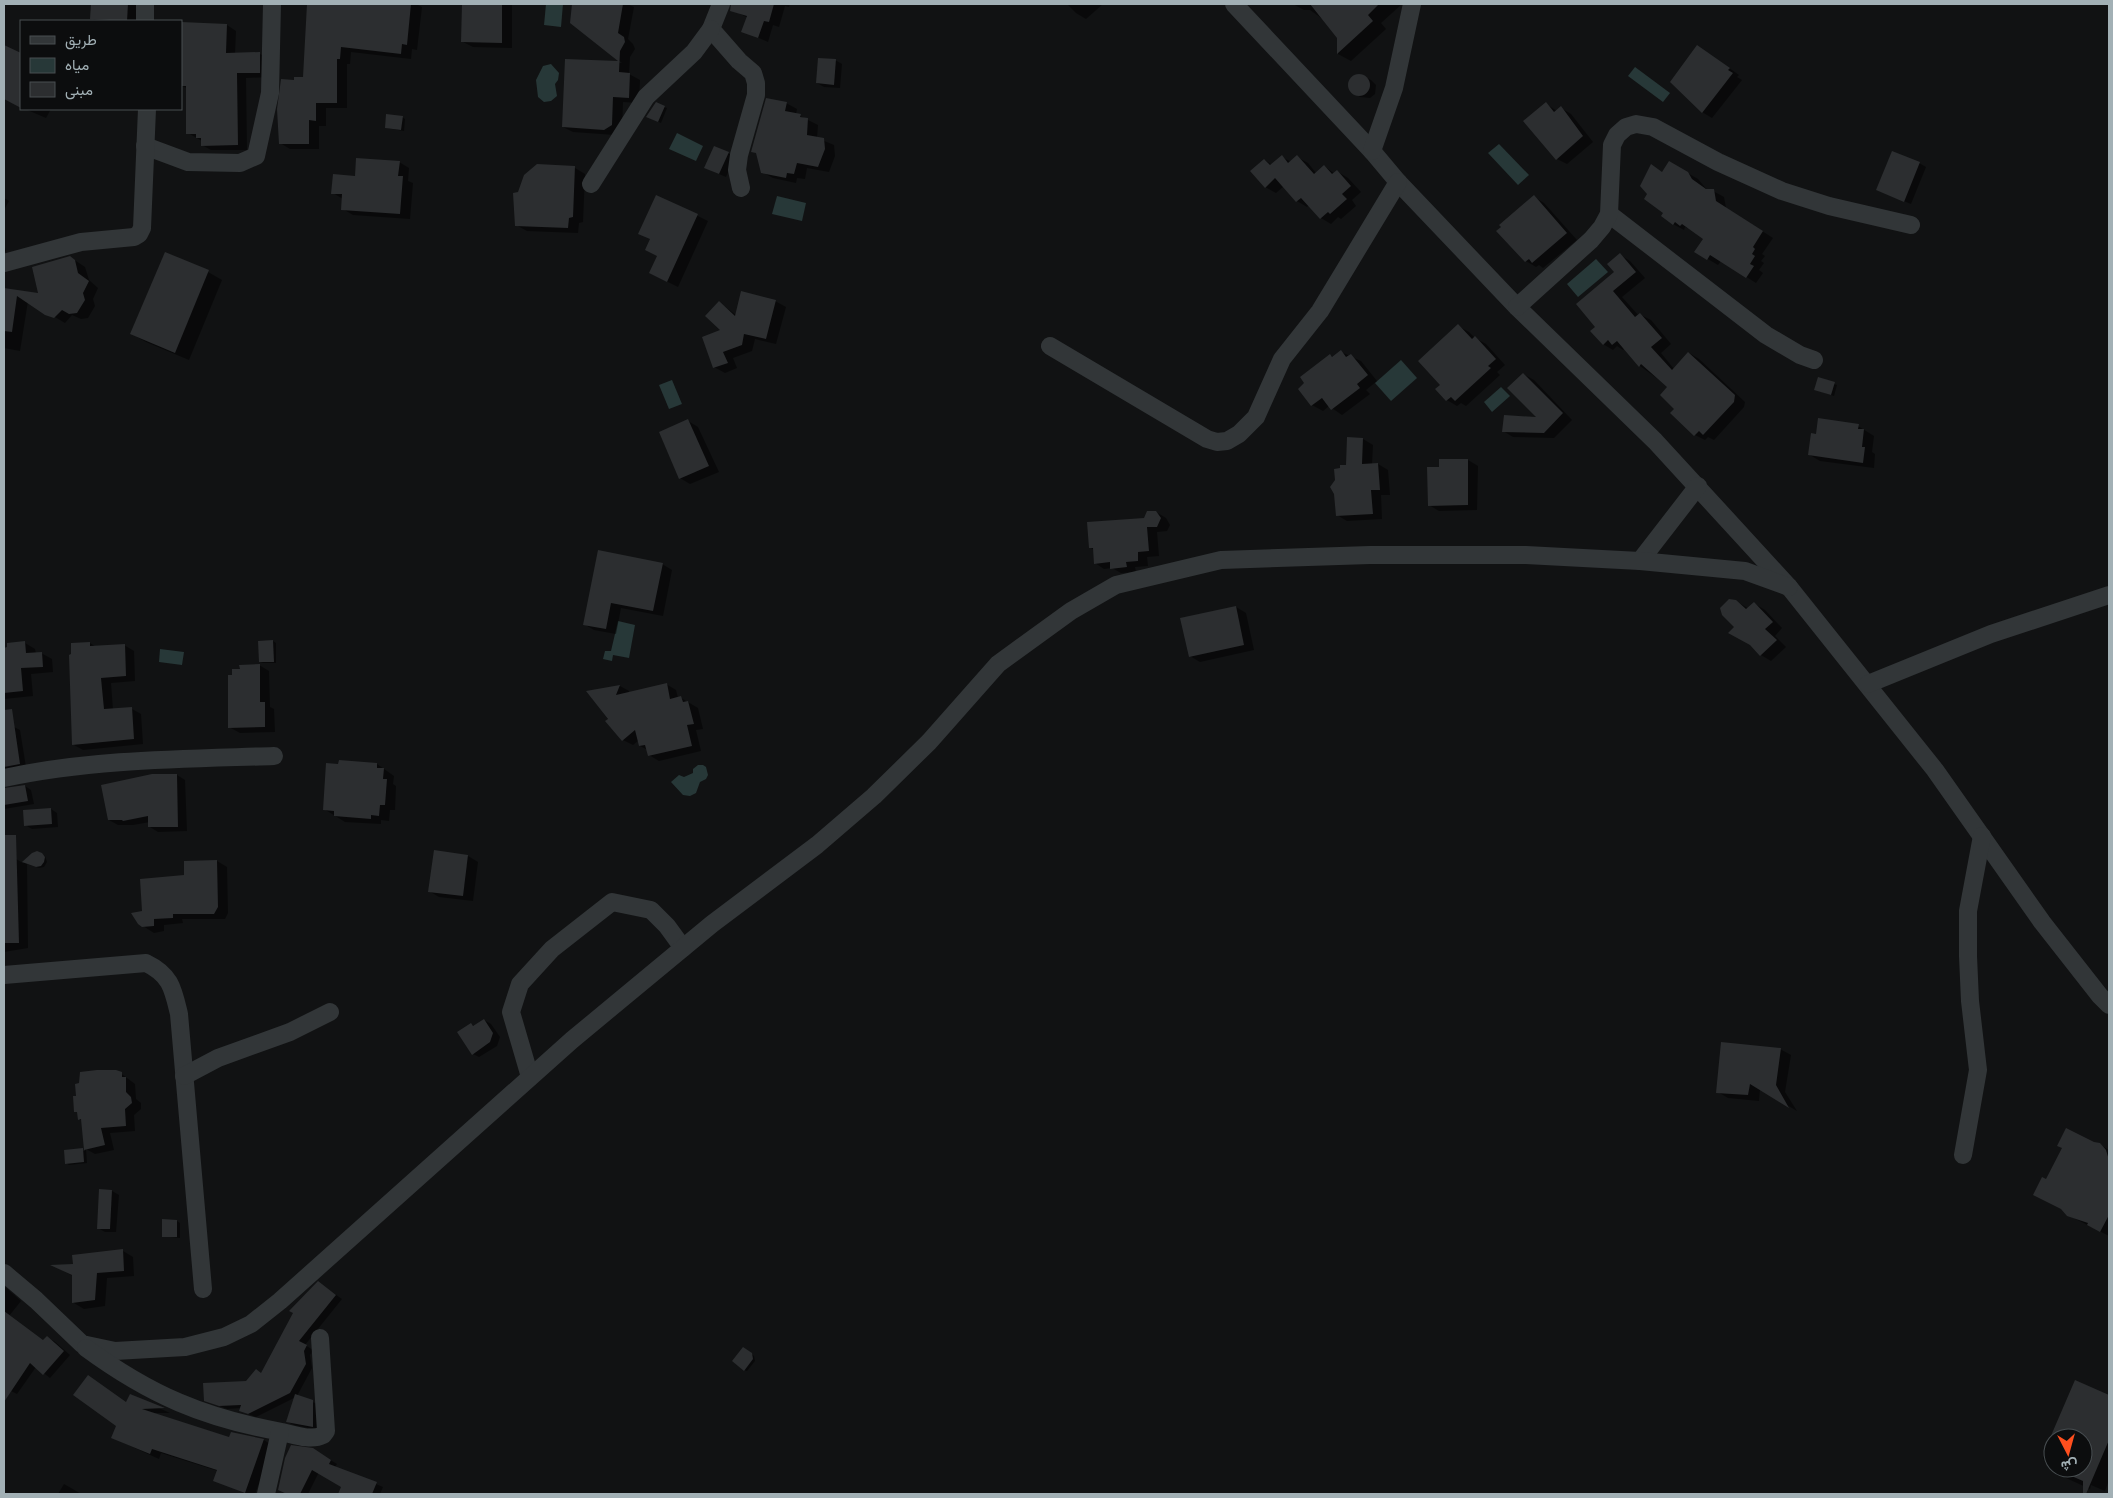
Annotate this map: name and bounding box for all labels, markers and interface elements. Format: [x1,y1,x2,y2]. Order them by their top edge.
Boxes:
legend [20,20,182,110]
text: طريق [65,29,97,50]
text: مياه [65,54,89,75]
text: مبنى [65,79,93,100]
north arrow [2043,1428,2093,1478]
text: ش [2060,1456,2079,1476]

